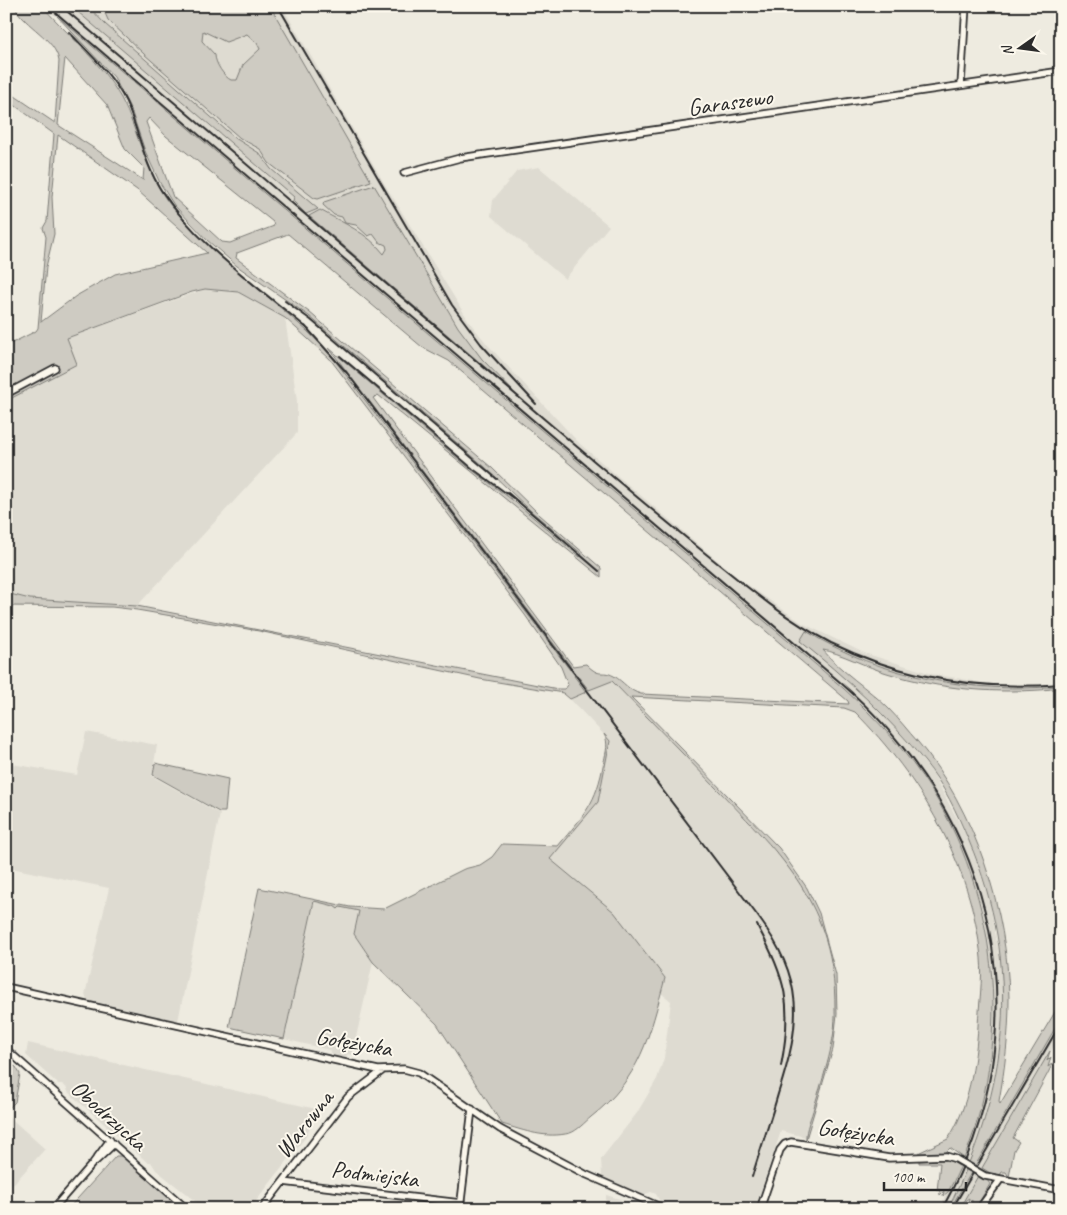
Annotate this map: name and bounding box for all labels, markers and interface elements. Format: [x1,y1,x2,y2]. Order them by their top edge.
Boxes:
north arrow [994,22,1044,72]
text: N [998,43,1017,57]
street label: Garaszewo [686,81,776,123]
street label: Gołężycka [314,1021,396,1064]
street label: Obodrzycka [64,1073,155,1158]
street label: Warowna [268,1082,341,1164]
street label: Gołężycka [816,1111,898,1153]
street label: Podmiejska [330,1154,422,1194]
scale bar [884,1160,967,1192]
text: 100 m [892,1168,926,1187]

